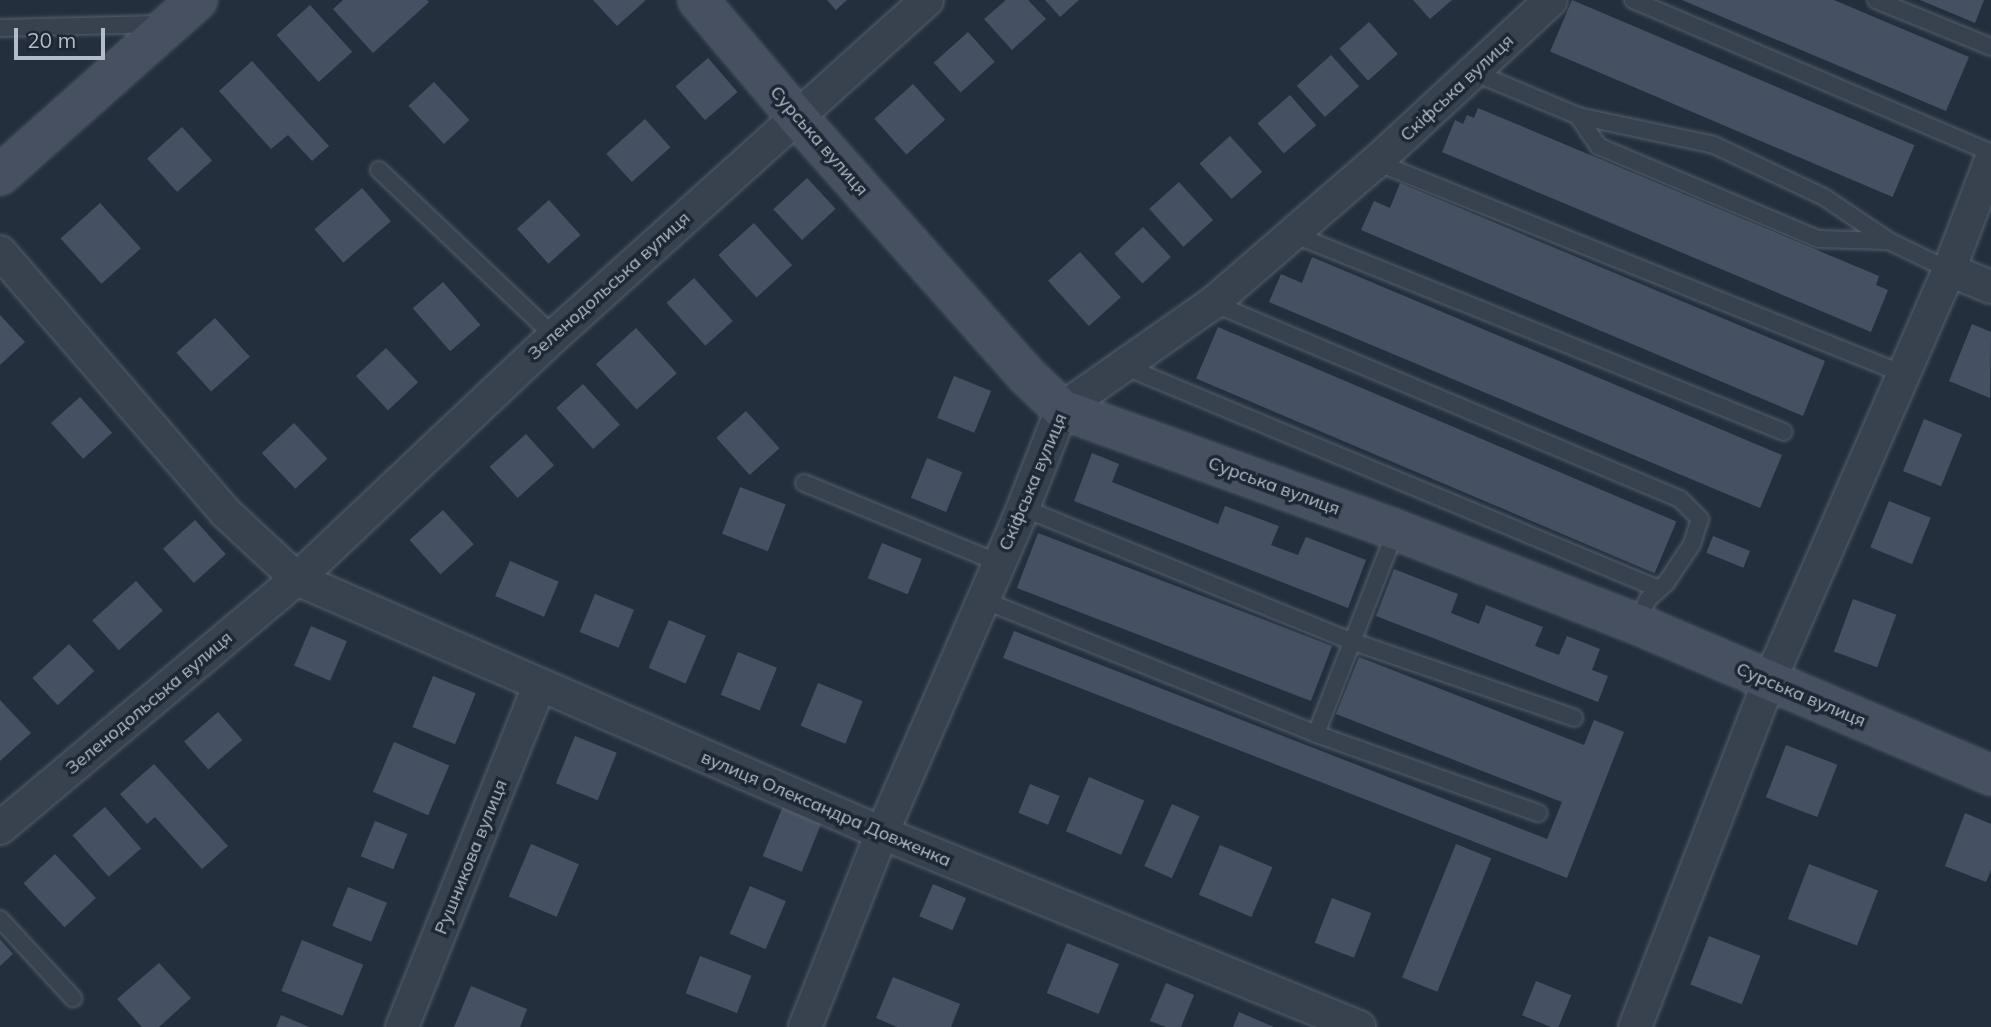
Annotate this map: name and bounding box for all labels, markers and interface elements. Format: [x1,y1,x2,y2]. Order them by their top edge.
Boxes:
scale bar [18,14,108,58]
text: 20 m [27,27,76,53]
street label: Скіфська вулиця [1396,30,1518,146]
street label: Сурська вулиця [765,82,873,200]
street label: Зеленодольська вулиця [523,207,695,365]
street label: Скіфська вулиця [994,410,1072,554]
street label: Сурська вулиця [1205,452,1343,520]
street label: Зеленодольська вулиця [61,627,237,779]
street label: Сурська вулиця [1733,658,1869,732]
street label: вулиця Олександра Довженка [698,746,954,872]
street label: Рушникова вулиця [430,777,512,937]

